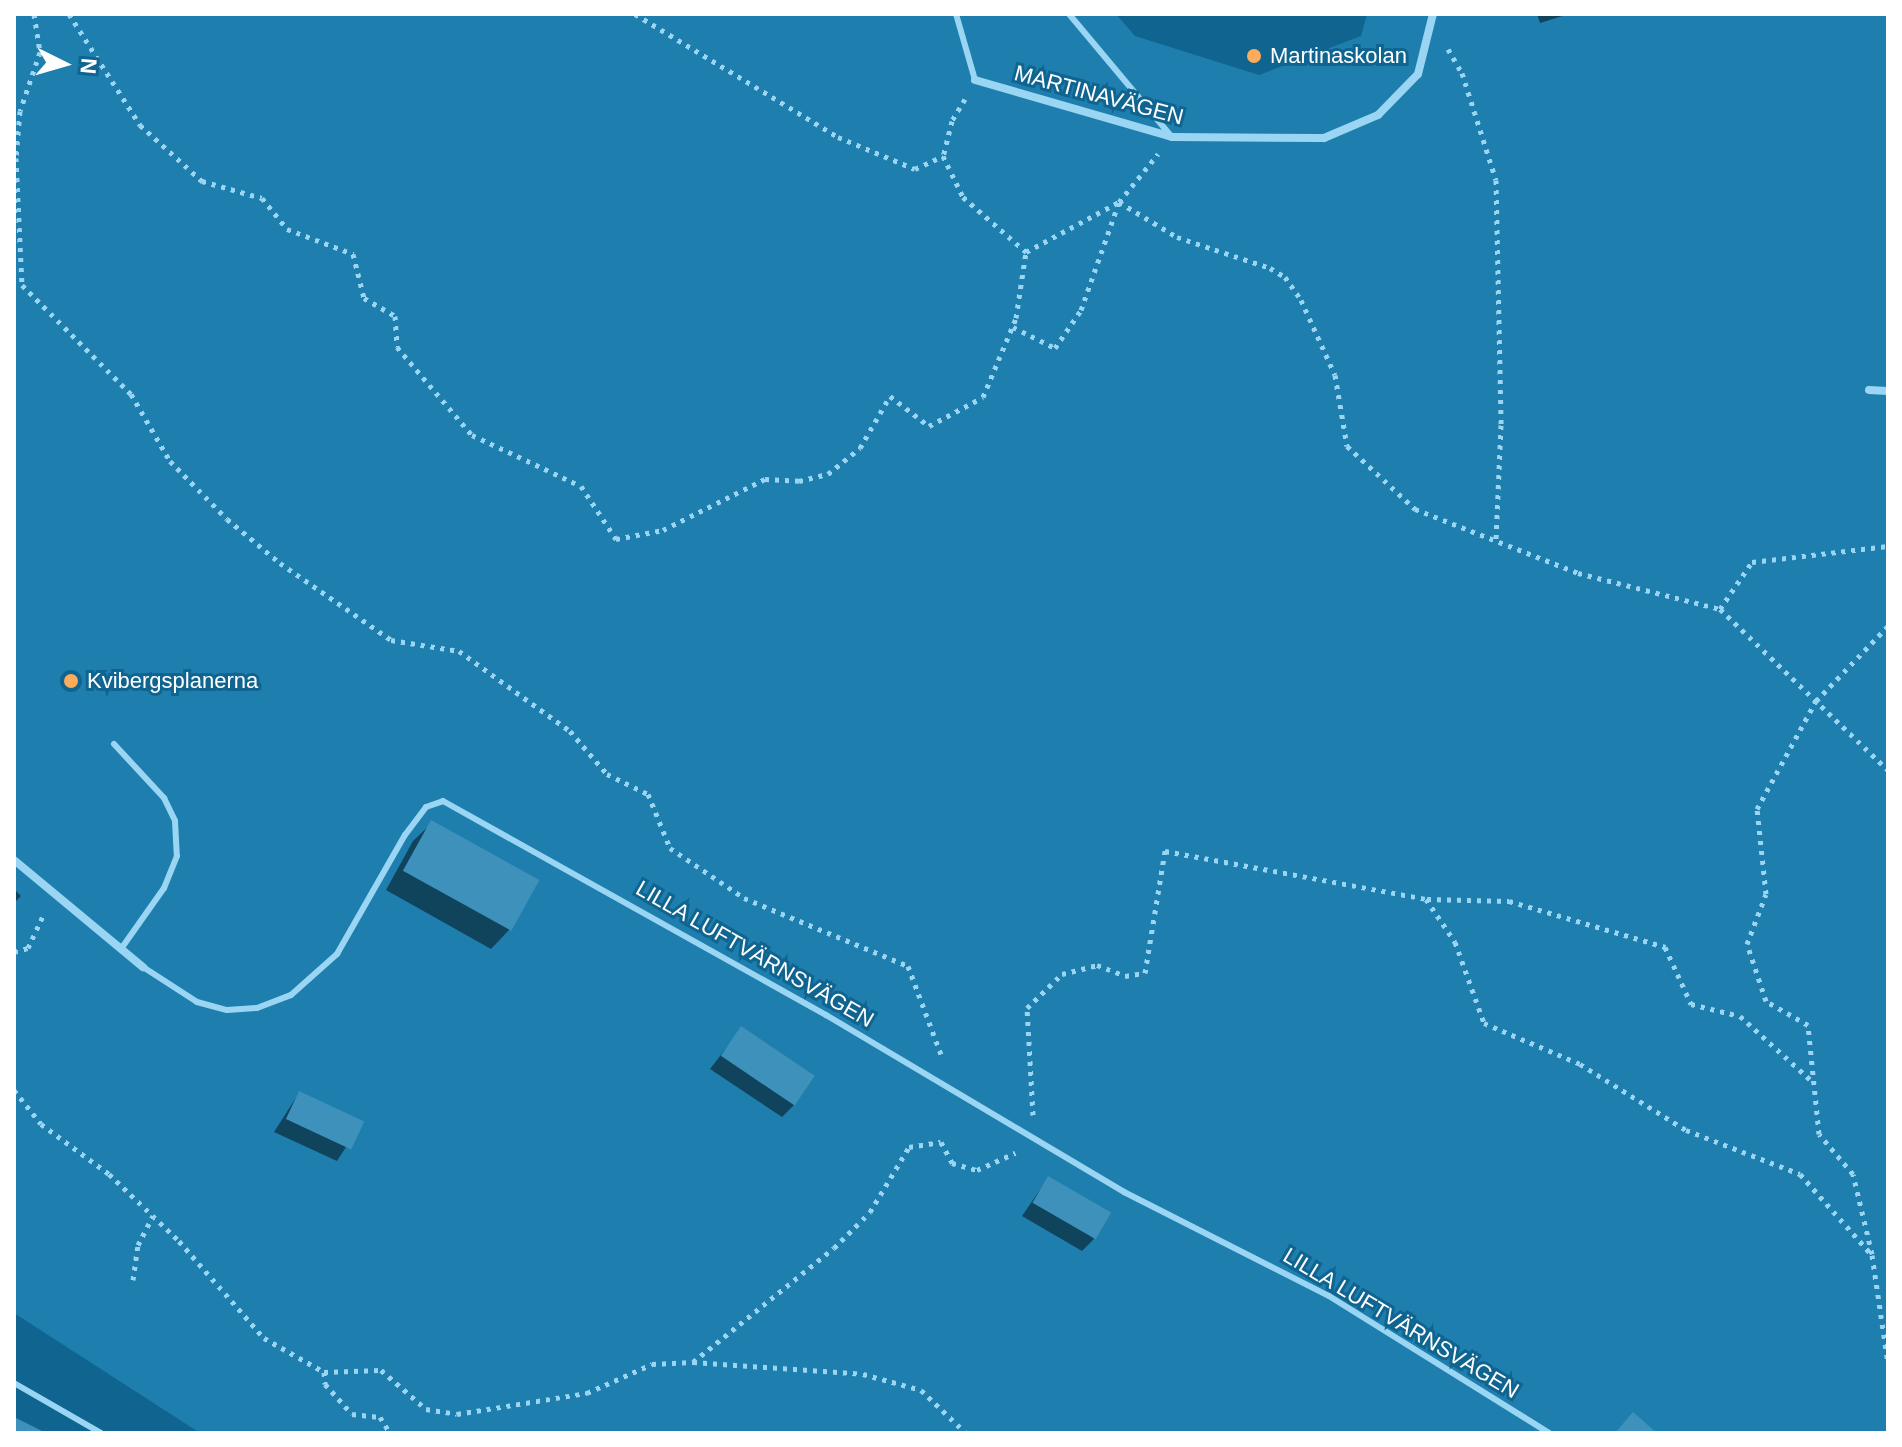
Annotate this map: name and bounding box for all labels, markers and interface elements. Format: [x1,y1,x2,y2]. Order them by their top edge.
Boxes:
north arrow [24,24,104,104]
place label: Martinaskolan [1270,43,1407,69]
marker: Martinaskolan [1245,47,1263,65]
text: N [75,57,102,75]
street label: MARTINAVÄGEN [1012,60,1186,130]
place label: Kvibergsplanerna [87,668,258,694]
marker: Kvibergsplanerna [62,672,80,690]
street label: LILLA LUFTVÄRNSVÄGEN [631,875,879,1033]
street label: LILLA LUFTVÄRNSVÄGEN [1278,1242,1524,1404]

